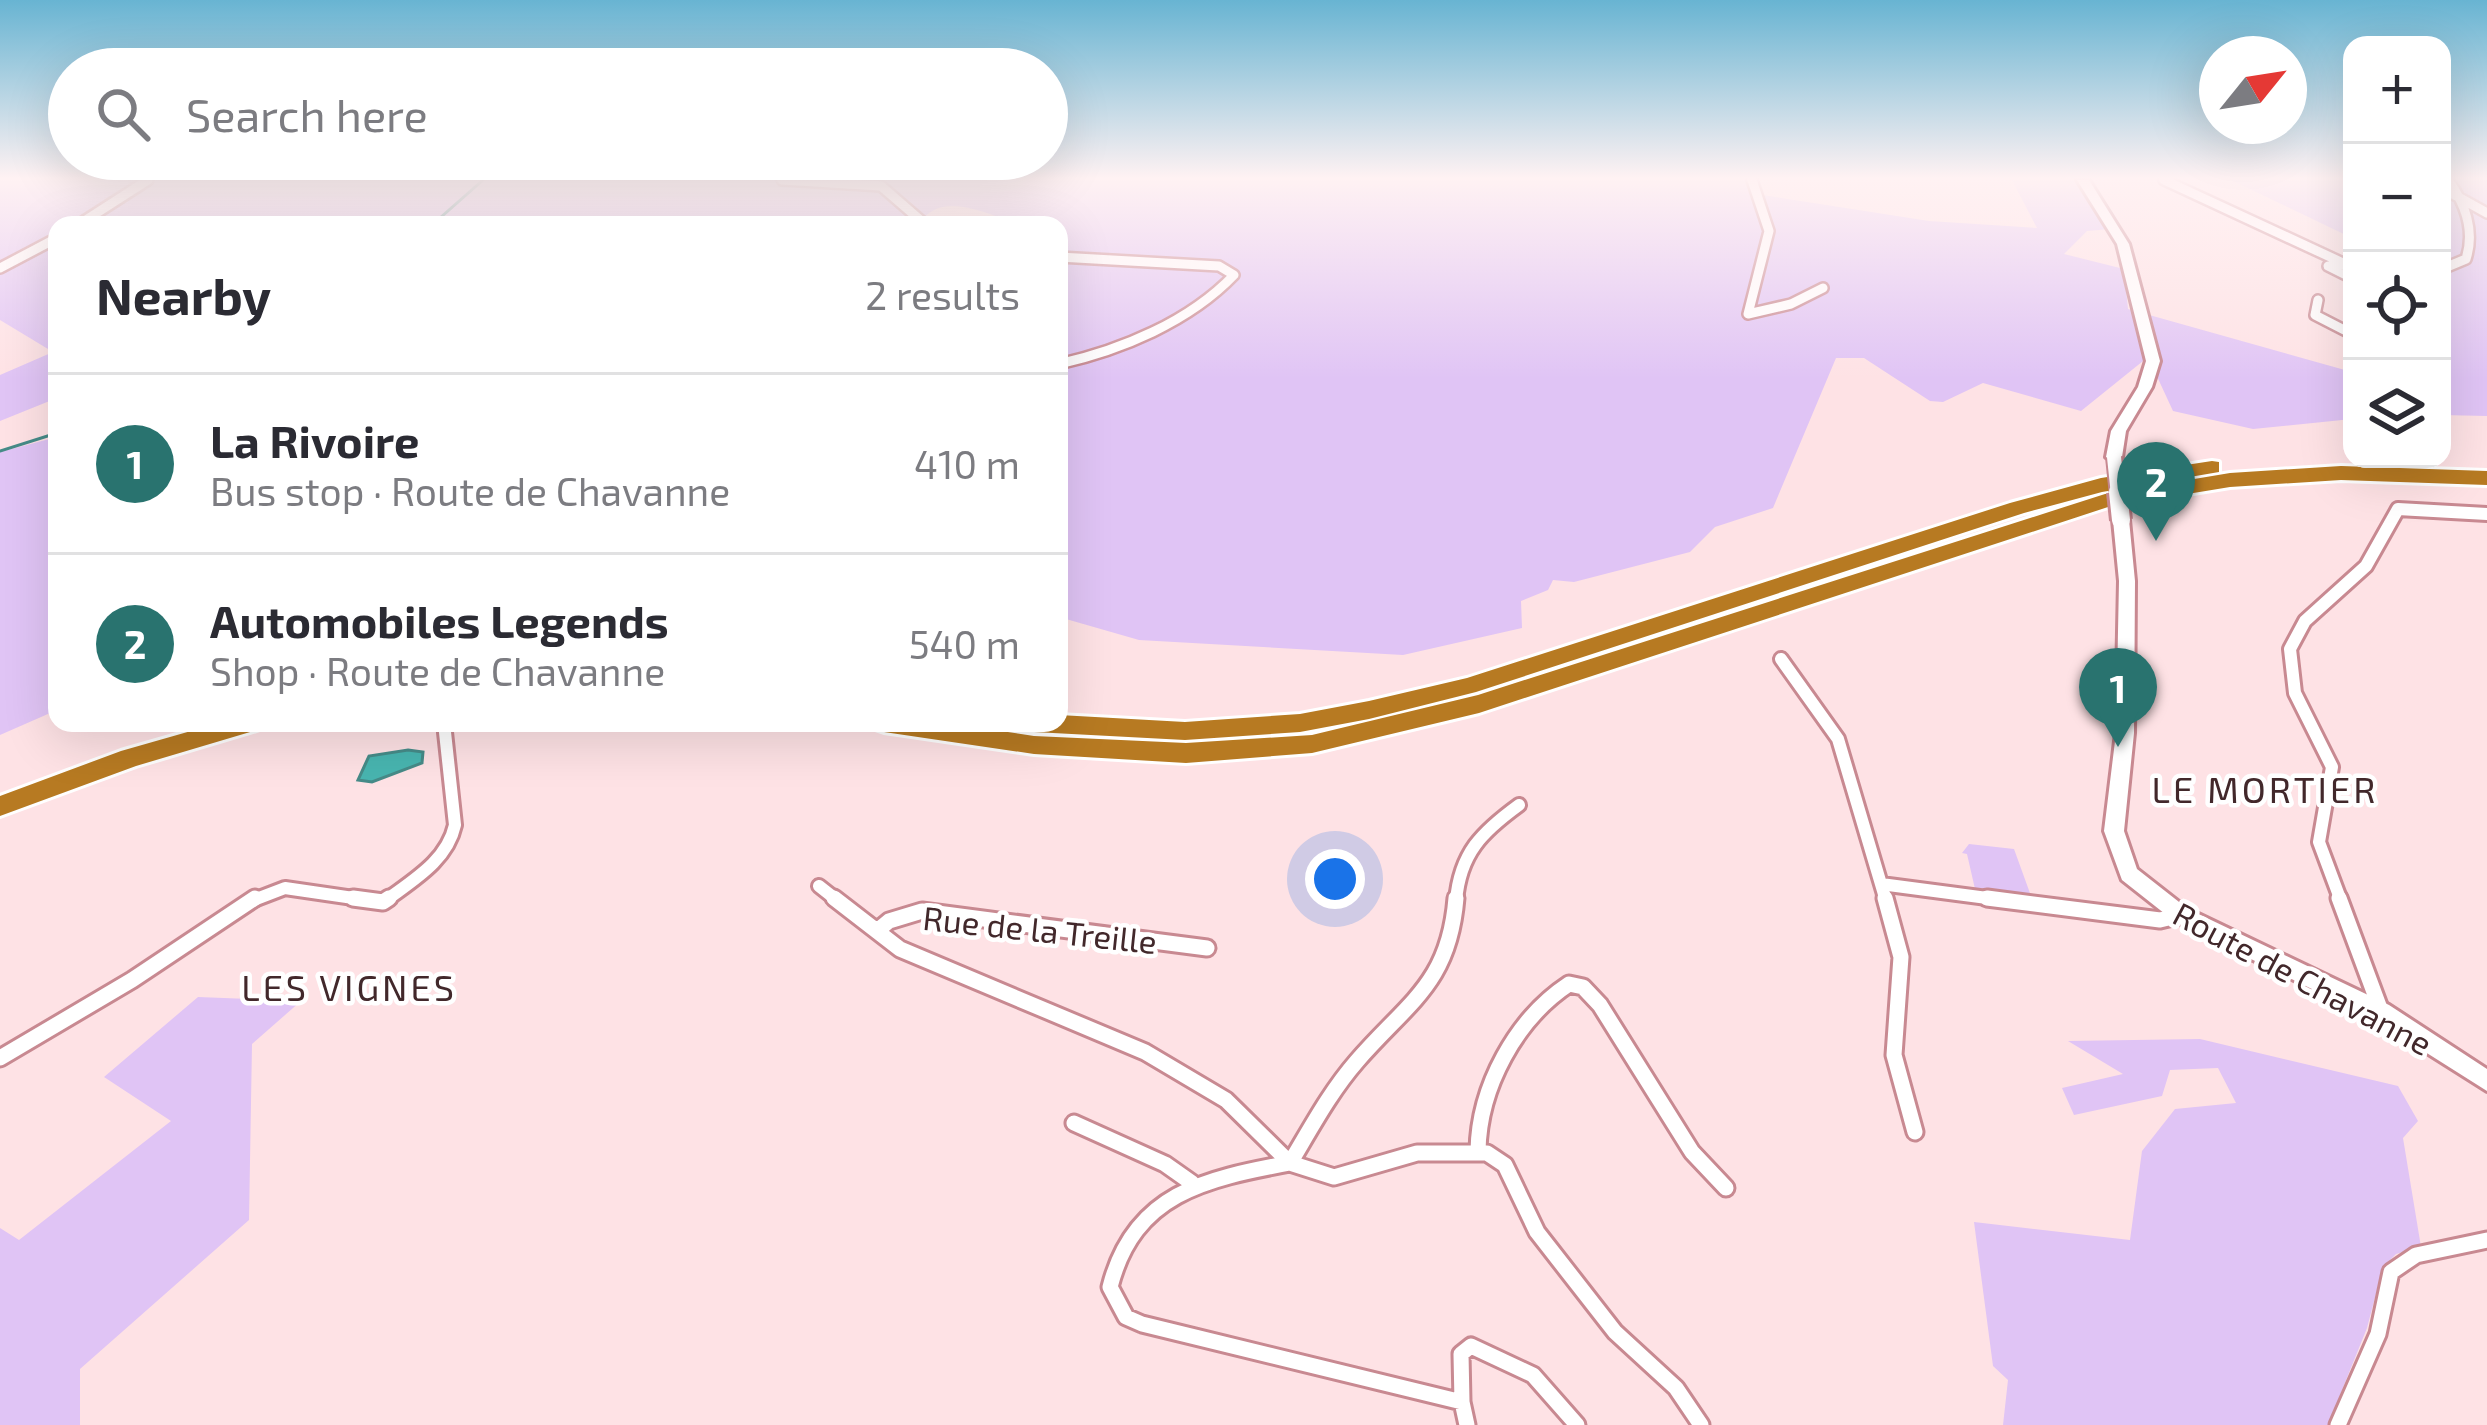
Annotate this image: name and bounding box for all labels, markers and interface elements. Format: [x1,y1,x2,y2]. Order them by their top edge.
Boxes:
north arrow [2199,36,2307,144]
map controls [2343,36,2451,468]
button: + [2343,36,2451,144]
search box [48,48,1068,180]
icon: search [90,81,156,147]
text: Search here [186,87,428,141]
button: − [2343,144,2451,252]
button: locate [2343,252,2451,360]
text: Nearby [96,264,271,325]
text: 2 results [865,271,1020,318]
button: layers [2343,360,2451,468]
text: La Rivoire [210,413,419,467]
text: 1 [127,440,143,487]
text: 410 m [914,440,1020,487]
pin: 2 [2117,442,2195,541]
text: Bus stop · Route de Chavanne [210,467,730,514]
text: Automobiles Legends [210,593,669,647]
text: 2 [124,620,146,667]
text: 540 m [909,620,1020,667]
text: Shop · Route de Chavanne [210,647,665,694]
pin: 1 [2079,648,2157,747]
district label: LE MORTIER [2152,767,2378,810]
your location [1305,849,1365,909]
street label: Route de Chavanne [2167,893,2439,1063]
street label: Rue de la Treille [921,897,1159,961]
district label: LES VIGNES [241,965,457,1008]

